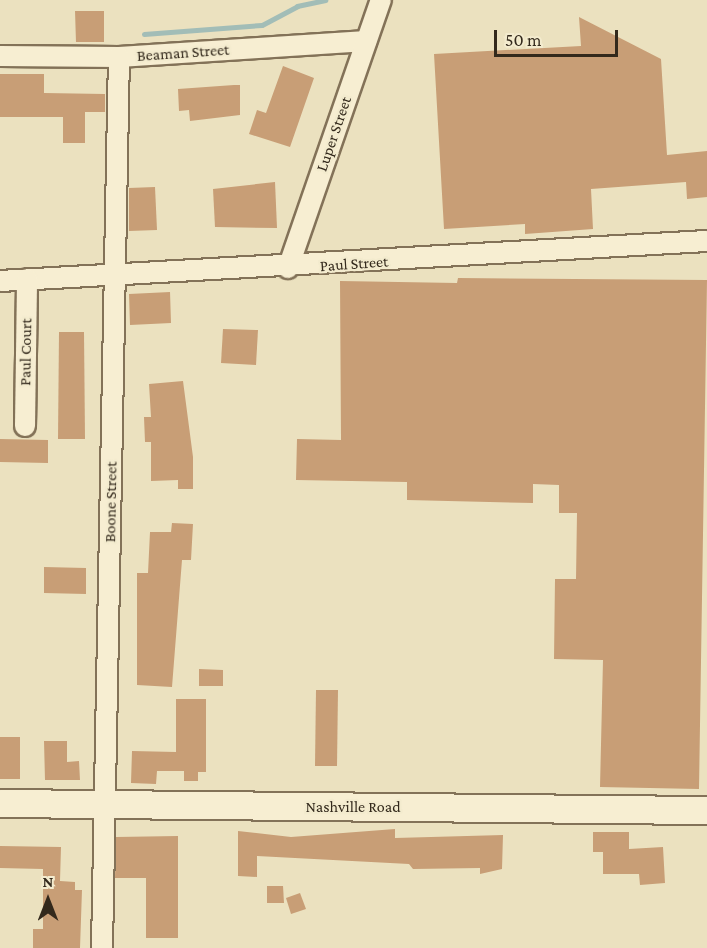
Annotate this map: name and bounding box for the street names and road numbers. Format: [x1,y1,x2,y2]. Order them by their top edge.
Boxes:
street label: Beaman Street [136,40,230,66]
street label: Luper Street [312,94,356,174]
street label: Paul Street [319,252,389,276]
street label: Paul Court [16,318,36,386]
street label: Boone Street [101,461,121,543]
street label: Nashville Road [305,797,401,817]

